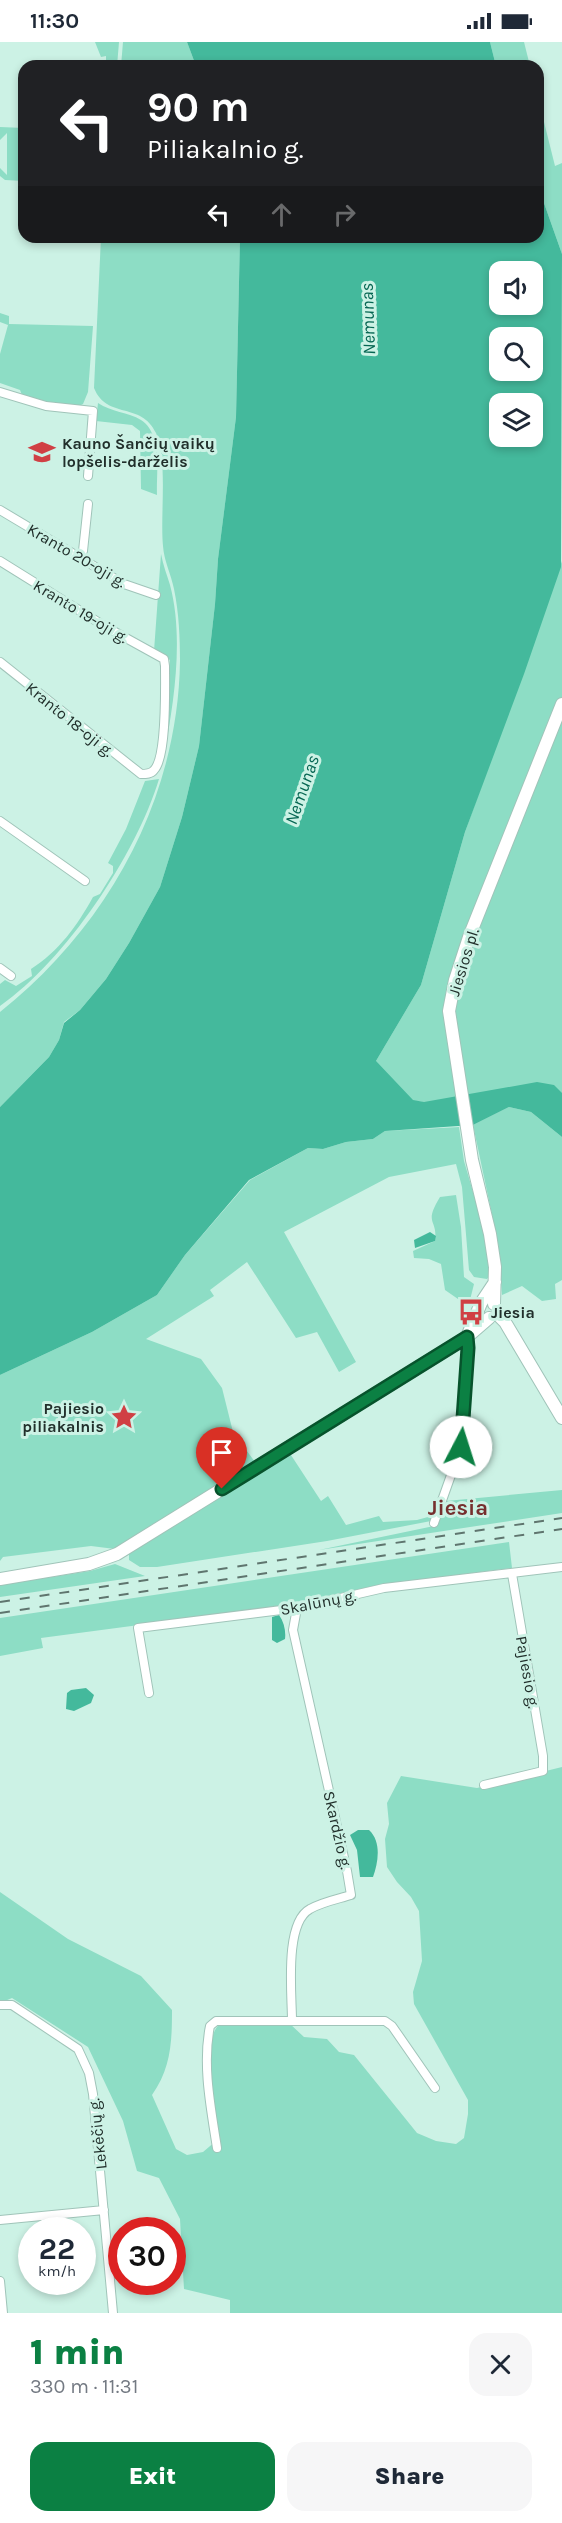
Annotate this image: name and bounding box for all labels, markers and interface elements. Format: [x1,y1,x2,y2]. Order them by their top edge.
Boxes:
text: 11:30 [30,8,79,34]
text: 90 m [147,82,250,132]
icon: left [48,84,126,162]
text: Piliakalnio g. [147,133,304,165]
icon: left [202,198,235,231]
icon: ahead [265,198,298,231]
icon: right [328,198,361,231]
map controls [489,261,543,447]
button: sound [489,261,543,315]
water label: Nemunas [356,283,380,355]
button: search [489,327,543,381]
button: layers [489,393,543,447]
place label: Kauno Šančių vaikų lopšelis-darželis [62,433,215,471]
school or university icon: Kauno Šančių vaikų lopšelis-darželis [27,437,57,467]
street label: Kranto 20-oji g. [24,519,130,591]
street label: Kranto 19-oji g. [30,576,132,647]
street label: Kranto 18-oji g. [22,678,118,761]
water label: Nemunas [280,753,324,827]
street label: Jiesios pl. [444,926,483,999]
bus stop icon: Jiesia [456,1297,486,1327]
place label: Jiesia [491,1303,535,1322]
place label: Pajiesio piliakalnis [22,1399,104,1436]
place icon: Pajiesio piliakalnis [109,1402,139,1432]
position arrow [429,1415,493,1479]
pin [196,1427,247,1489]
icon: arrive [205,1436,238,1469]
district label: Jiesia [428,1495,488,1521]
street label: Skalūnų g. [279,1586,358,1619]
street label: Pajiesio g. [512,1634,543,1710]
street label: Skardžio g. [319,1789,356,1871]
street label: Lekėčių g. [84,2097,111,2170]
speed limit sign: 30 [108,2217,186,2295]
text: 22 [39,2231,75,2267]
text: km/h [38,2262,76,2280]
text: 1 min [30,2331,124,2373]
button: close [469,2333,532,2396]
text: 330 m · 11:31 [30,2375,138,2398]
button: Exit [30,2442,275,2511]
button: Share [287,2442,532,2511]

